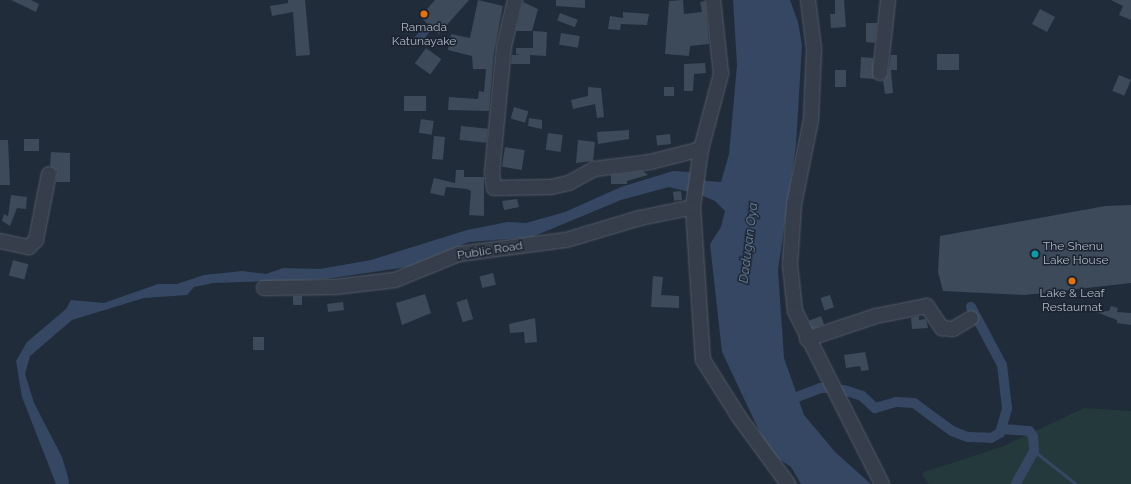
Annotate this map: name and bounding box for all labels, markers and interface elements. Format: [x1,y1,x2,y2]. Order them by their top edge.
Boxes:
marker: Ramada Katunayake [419,9,429,19]
place label: Ramada Katunayake [392,21,456,49]
water label: Dadugan Oya [736,202,762,284]
street label: Public Road [456,239,524,263]
place label: The Shenu Lake House [1043,240,1109,268]
marker: The Shenu Lake House [1030,249,1040,259]
marker: Lake & Leaf Restaurnat [1067,276,1077,286]
place label: Lake & Leaf Restaurnat [1039,287,1105,315]

